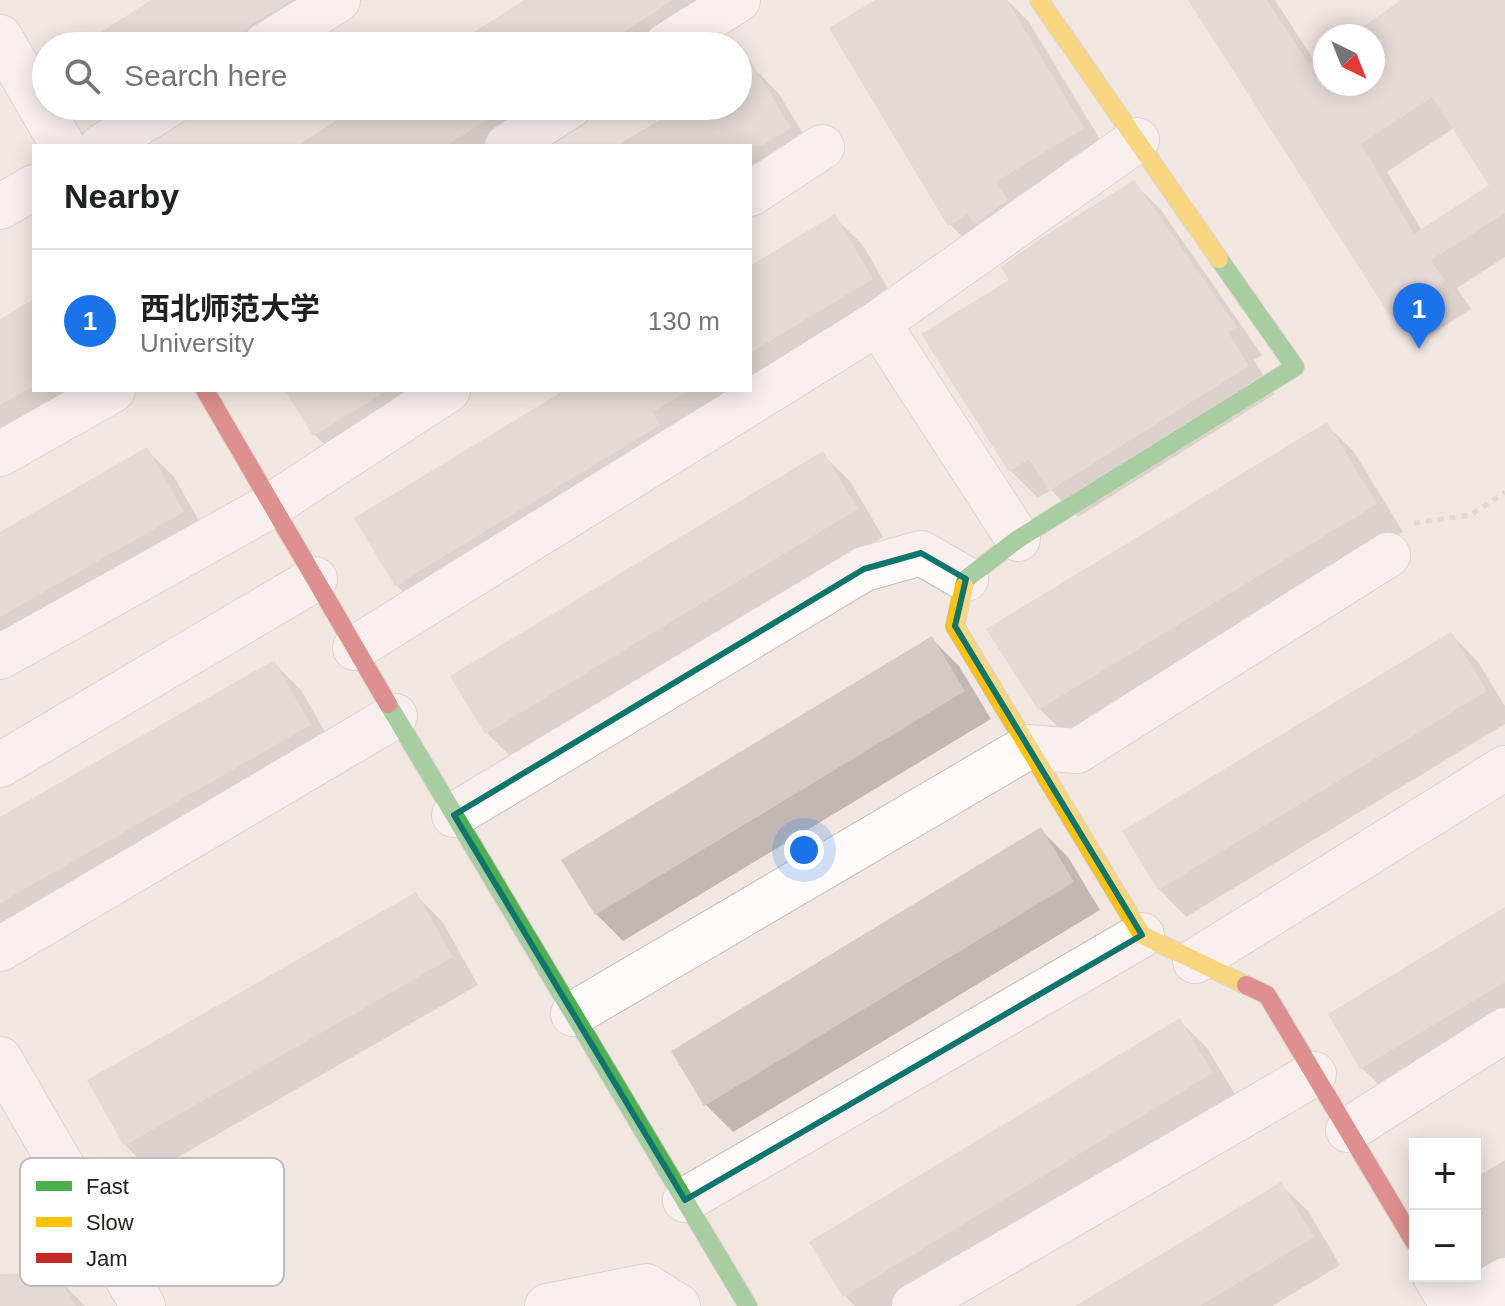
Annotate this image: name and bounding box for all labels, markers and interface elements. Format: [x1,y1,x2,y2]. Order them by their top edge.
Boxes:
north arrow [1313,24,1385,96]
search box [32,32,752,120]
icon: search [60,54,104,98]
text: Search here [124,59,287,92]
text: Nearby [64,177,179,215]
pin: 1 [1393,283,1445,349]
text: 西北师范大学 [140,292,320,325]
text: 1 [83,306,97,336]
text: 130 m [648,306,720,336]
text: University [140,328,254,358]
your location [784,830,824,870]
map controls [1409,1138,1481,1282]
button: + [1409,1138,1481,1210]
legend [20,1158,284,1286]
text: Fast [86,1174,129,1199]
text: Slow [86,1210,134,1235]
button: − [1409,1210,1481,1282]
text: Jam [86,1246,128,1271]

